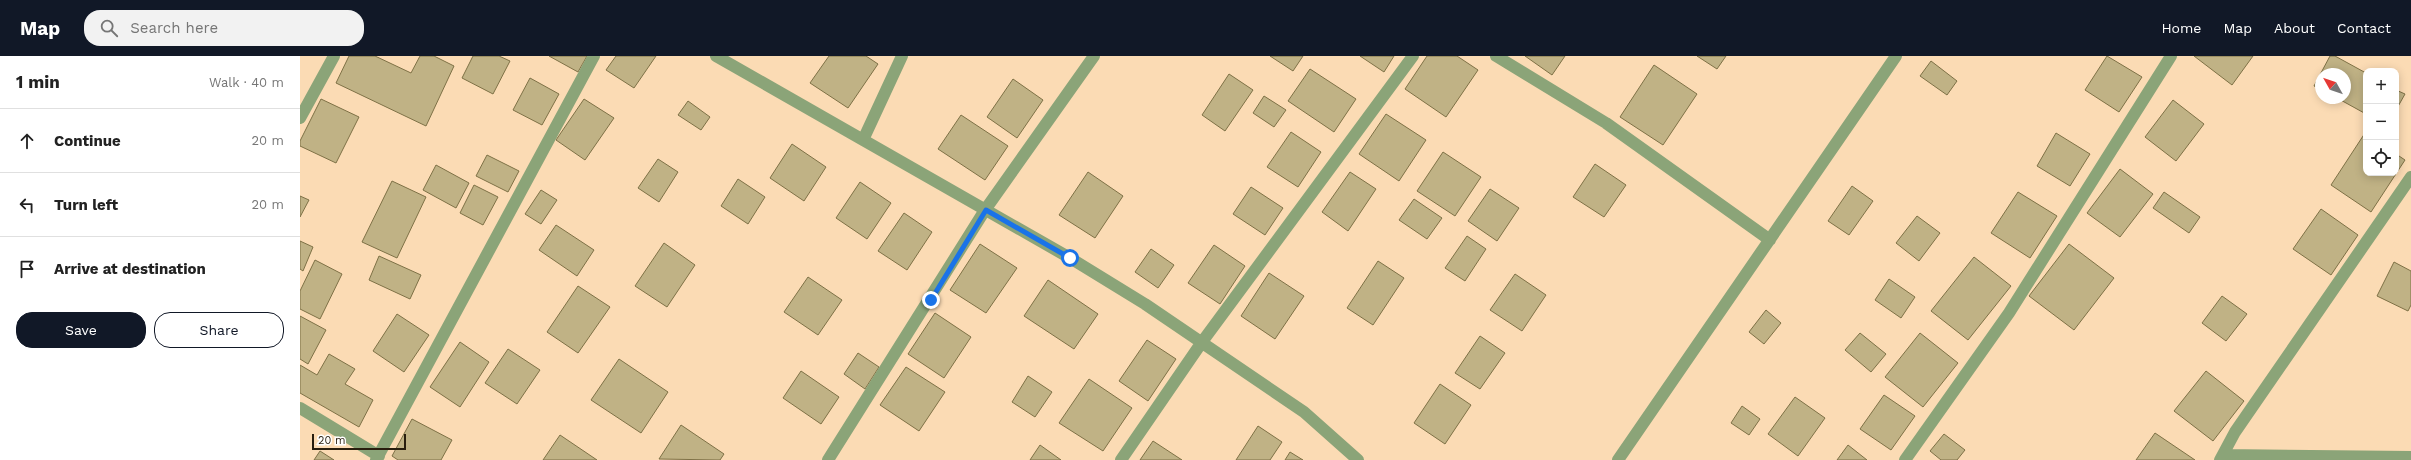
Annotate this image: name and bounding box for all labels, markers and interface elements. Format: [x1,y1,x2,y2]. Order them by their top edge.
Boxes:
search box [84,10,364,46]
text: Map [20,17,60,40]
icon: search [98,17,120,39]
text: Search here [130,19,218,37]
text: Home [2161,20,2201,36]
text: Map [2223,20,2252,36]
text: About [2274,20,2315,36]
text: Contact [2337,20,2391,36]
north arrow [2315,68,2351,104]
map controls [2363,68,2399,176]
button: + [2363,68,2399,104]
text: 1 min [16,72,60,92]
text: Walk · 40 m [209,75,284,90]
button: − [2363,104,2399,140]
icon: ahead [16,130,38,152]
text: Continue [54,132,121,150]
text: 20 m [252,133,284,148]
button: locate [2363,140,2399,176]
icon: left [16,194,38,216]
text: Turn left [54,196,118,214]
text: 20 m [252,197,284,212]
route start [1061,249,1079,267]
icon: arrive [16,258,38,280]
text: Arrive at destination [54,260,206,278]
route end [922,291,940,309]
button: Save [16,312,146,348]
button: Share [154,312,284,348]
scale bar [312,432,406,451]
text: 20 m [318,434,346,447]

